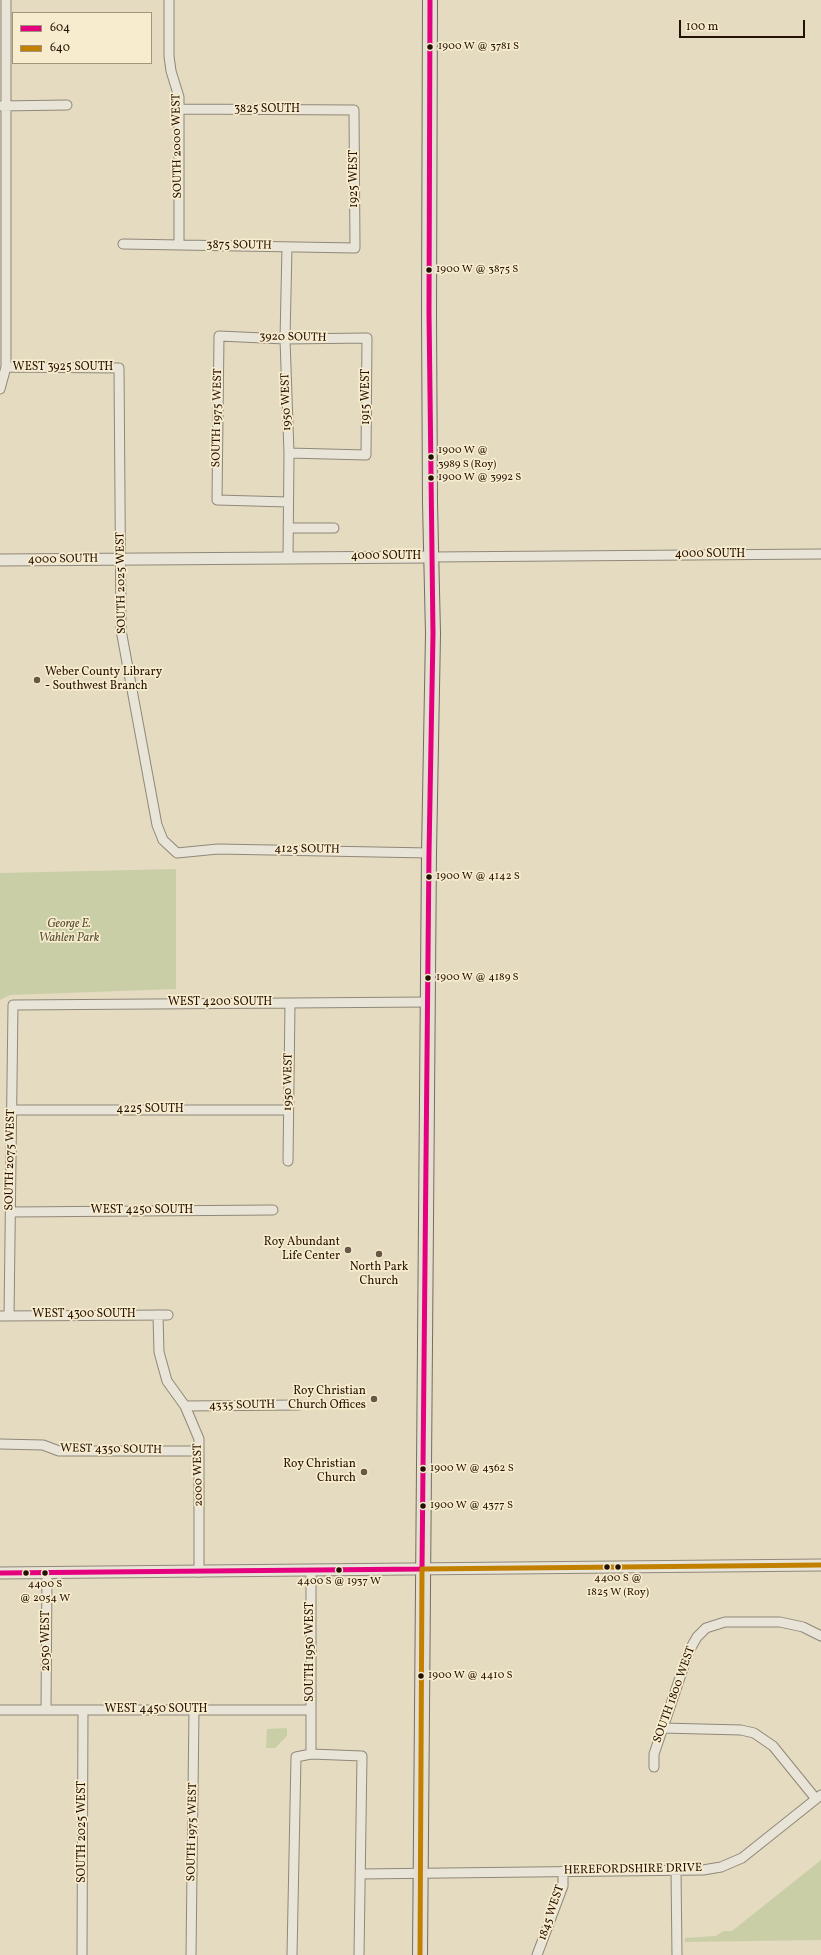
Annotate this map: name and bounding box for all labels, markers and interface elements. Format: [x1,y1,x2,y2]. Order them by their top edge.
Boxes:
legend [12,12,152,64]
scale bar [681,12,807,38]
text: 100 m [686,19,718,35]
text: 604 [50,20,70,36]
text: 640 [50,40,70,56]
place label: 1900 W @ 3781 S [438,40,519,54]
marker: 1900 W @ 3781 S [425,42,435,52]
street label: SOUTH 2000 WEST [170,93,186,199]
street label: 3825 SOUTH [234,103,300,117]
street label: 1925 WEST [348,150,362,208]
street label: 3875 SOUTH [206,238,272,254]
place label: 1900 W @ 3875 S [436,263,518,277]
marker: 1900 W @ 3875 S [424,265,434,275]
street label: 3920 SOUTH [259,330,327,346]
street label: WEST 3925 SOUTH [13,361,113,375]
street label: SOUTH 1975 WEST [210,368,226,468]
street label: 1915 WEST [360,369,374,425]
street label: 1950 WEST [279,373,295,431]
place label: 1900 W @ 3989 S (Roy) [438,444,496,470]
marker: 1900 W @ 3989 S (Roy) [426,452,436,462]
place label: 1900 W @ 3992 S [438,471,521,485]
marker: 1900 W @ 3992 S [426,473,436,483]
street label: SOUTH 2025 WEST [114,532,130,634]
street label: 4000 SOUTH [675,548,745,562]
street label: 4000 SOUTH [351,550,421,564]
street label: 4000 SOUTH [28,552,98,568]
place label: Weber County Library - Southwest Branch [45,666,162,694]
marker: Weber County Library - Southwest Branch [32,675,42,685]
street label: 4125 SOUTH [274,842,340,858]
place label: 1900 W @ 4142 S [436,870,520,884]
marker: 1900 W @ 4142 S [424,872,434,882]
park label: George E. Wahlen Park [39,918,99,946]
place label: 1900 W @ 4189 S [436,971,519,985]
marker: 1900 W @ 4189 S [423,973,433,983]
street label: WEST 4200 SOUTH [168,996,272,1010]
street label: 1950 WEST [281,1053,297,1111]
street label: 4225 SOUTH [116,1103,184,1117]
street label: SOUTH 2075 WEST [3,1109,19,1211]
street label: WEST 4250 SOUTH [91,1204,193,1218]
place label: Roy Abundant Life Center [264,1236,340,1264]
marker: Roy Abundant Life Center [343,1245,353,1255]
marker: North Park Church [374,1249,384,1259]
place label: North Park Church [350,1261,408,1289]
street label: WEST 4300 SOUTH [32,1308,136,1322]
place label: Roy Christian Church Offices [288,1385,366,1413]
marker: Roy Christian Church Offices [369,1394,379,1404]
street label: 4335 SOUTH [209,1398,275,1414]
street label: WEST 4350 SOUTH [60,1442,162,1458]
street label: 2000 WEST [191,1443,207,1507]
place label: Roy Christian Church [283,1458,356,1486]
place label: 1900 W @ 4362 S [430,1462,514,1476]
marker: 1900 W @ 4362 S [418,1464,428,1474]
marker: Roy Christian Church [359,1467,369,1477]
place label: 1900 W @ 4377 S [430,1499,513,1513]
marker: 1900 W @ 4377 S [418,1501,428,1511]
unlabelled marker [602,1562,612,1572]
marker: 4400 S @ 1825 W (Roy) [613,1562,623,1572]
marker: 4400 S @ 1937 W [334,1565,344,1575]
unlabelled marker [21,1568,31,1578]
marker: 4400 S @ 2054 W [40,1568,50,1578]
place label: 4400 S @ 1825 W (Roy) [587,1572,649,1598]
place label: 4400 S @ 1937 W [297,1575,381,1589]
place label: 4400 S @ 2054 W [20,1578,70,1604]
street label: SOUTH 1950 WEST [304,1602,318,1702]
street label: 2050 WEST [40,1611,54,1671]
street label: SOUTH 1800 WEST [651,1645,699,1745]
place label: 1900 W @ 4410 S [428,1669,513,1683]
marker: 1900 W @ 4410 S [416,1671,426,1681]
street label: WEST 4450 SOUTH [104,1703,208,1717]
street label: SOUTH 2025 WEST [76,1781,90,1883]
street label: SOUTH 1975 WEST [185,1782,201,1882]
street label: HEREFORDSHIRE DRIVE [564,1862,702,1878]
street label: 1845 WEST [536,1883,568,1943]

